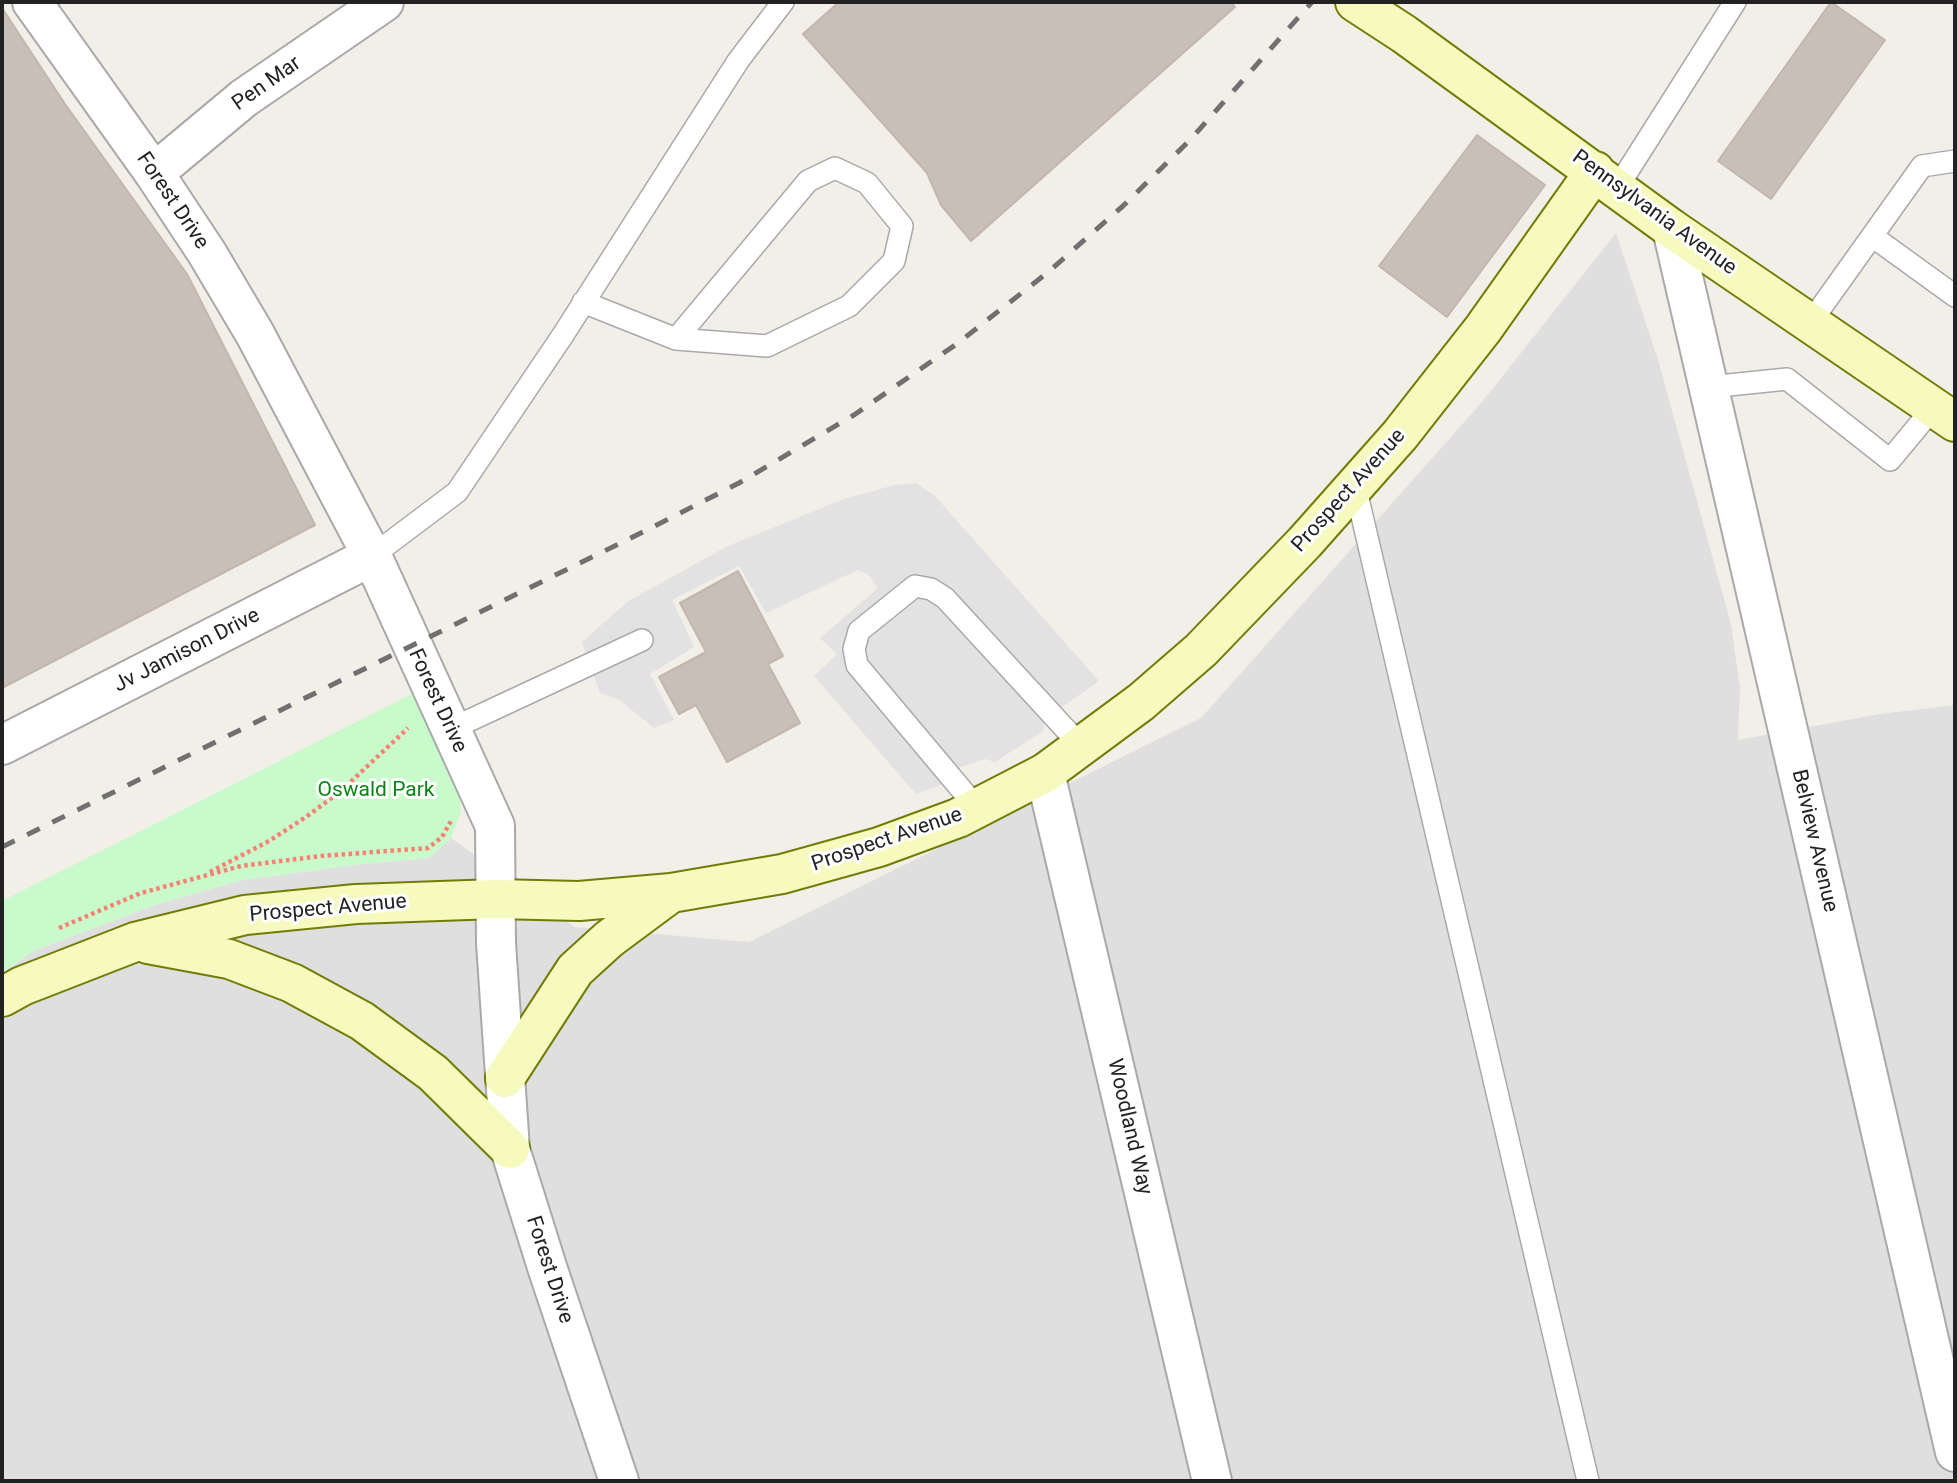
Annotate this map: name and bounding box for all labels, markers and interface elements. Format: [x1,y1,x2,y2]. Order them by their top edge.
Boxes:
street label: Pen Mar [228,51,306,117]
street label: Pennsylvania Avenue [1567,145,1741,281]
street label: Forest Drive [130,148,214,254]
street label: Prospect Avenue [1287,424,1411,558]
street label: Jv Jamison Drive [110,603,264,699]
street label: Forest Drive [402,645,472,757]
street label: Belview Avenue [1785,767,1843,915]
park label: Oswald Park [318,778,434,804]
street label: Prospect Avenue [808,802,966,878]
street label: Prospect Avenue [248,890,408,928]
street label: Woodland Way [1101,1057,1157,1197]
street label: Forest Drive [520,1213,578,1327]

